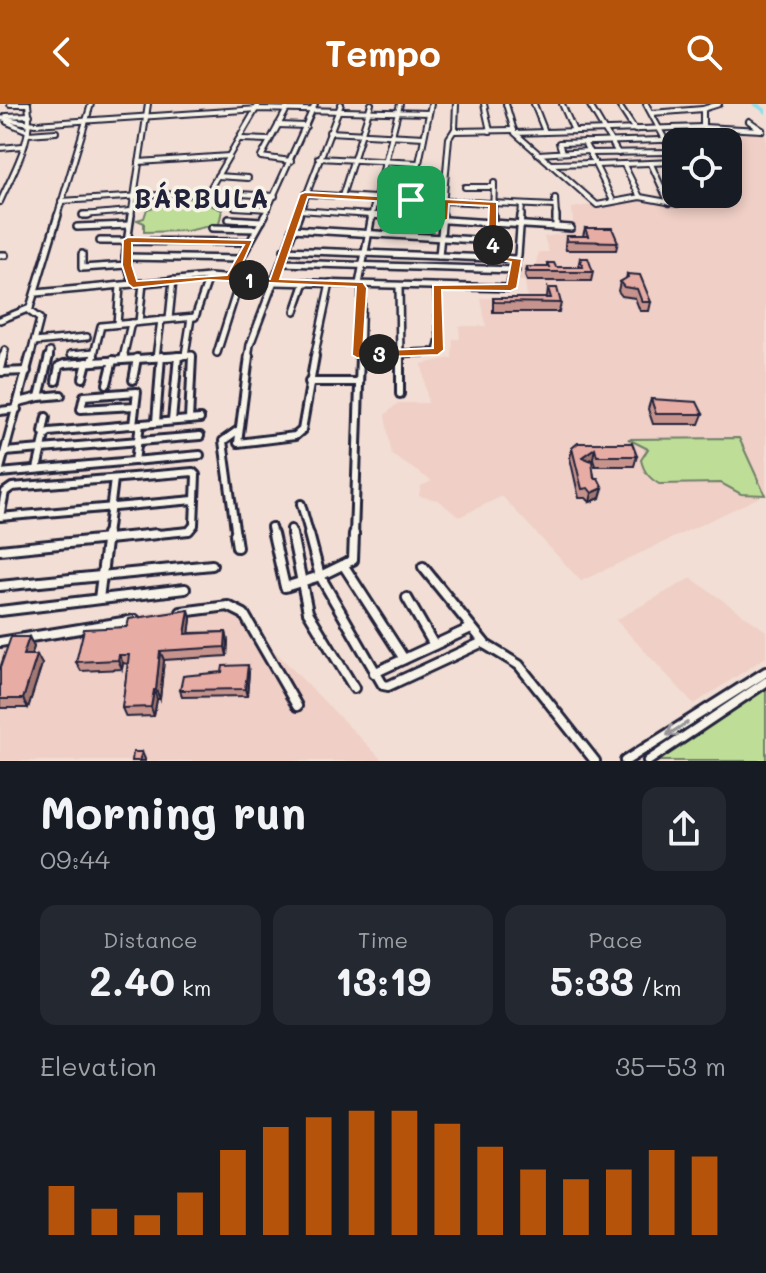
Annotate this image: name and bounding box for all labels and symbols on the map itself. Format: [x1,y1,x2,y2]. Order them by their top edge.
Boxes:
pin [377,166,445,234]
district label: BÁRBULA [134,181,270,215]
pin: 4 [473,225,513,265]
pin: 1 [229,260,269,300]
pin: 3 [359,334,399,374]
one-way arrow [666,720,688,737]

